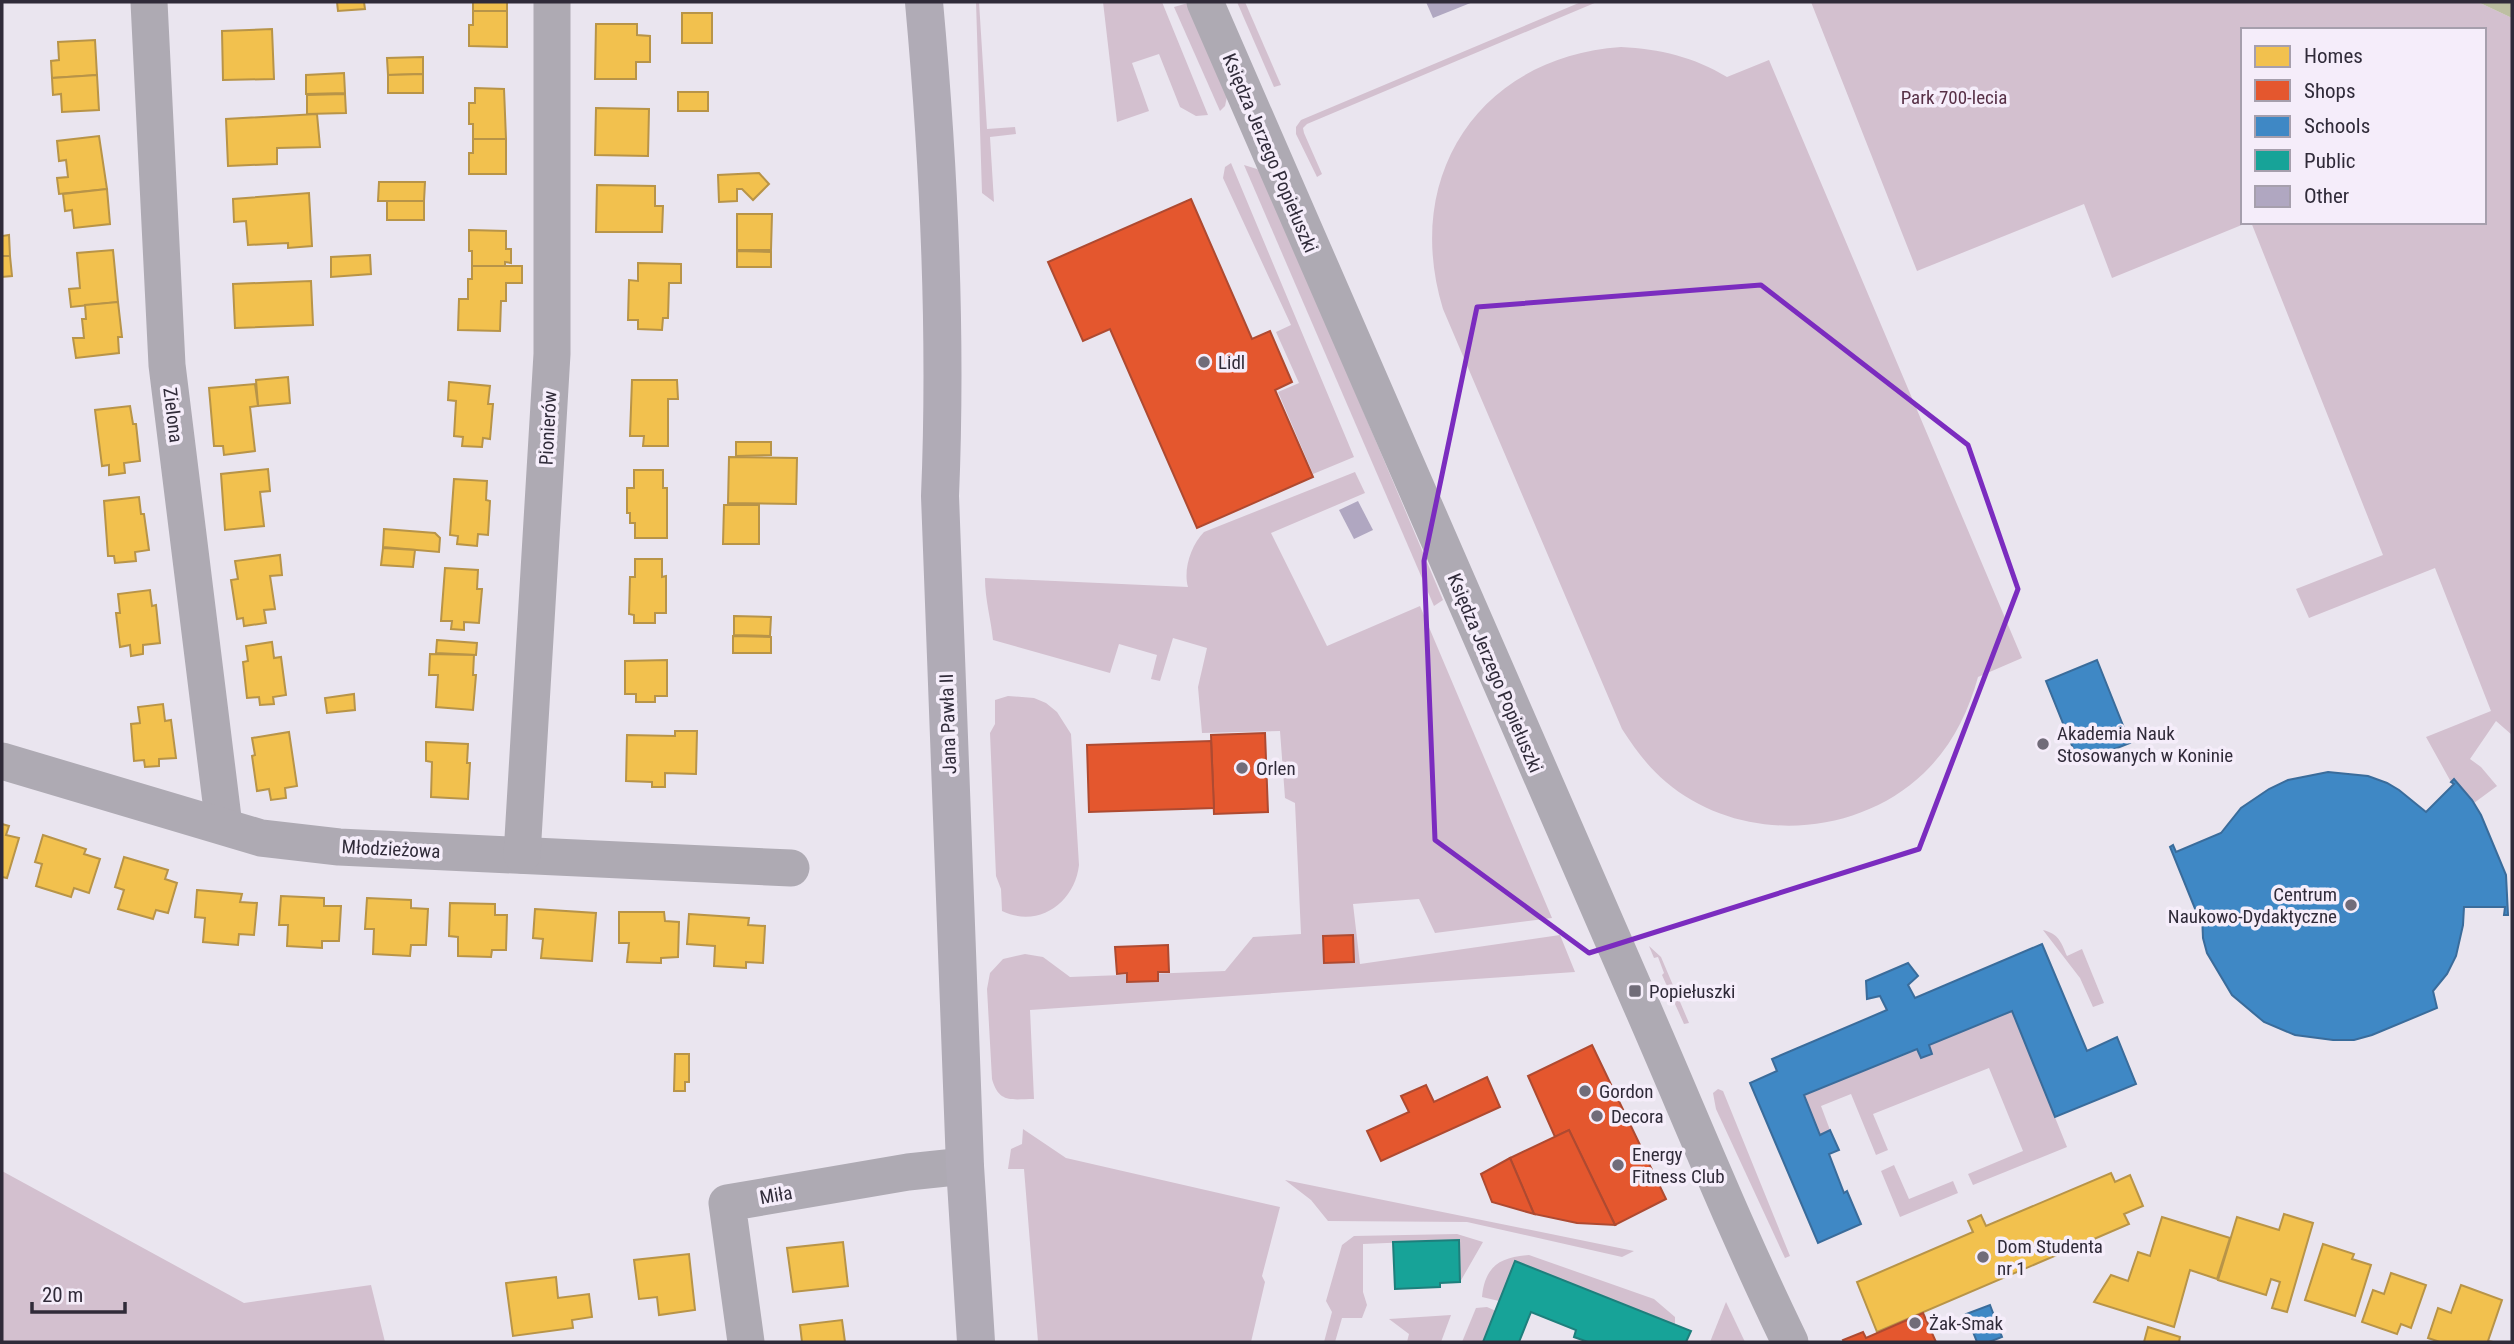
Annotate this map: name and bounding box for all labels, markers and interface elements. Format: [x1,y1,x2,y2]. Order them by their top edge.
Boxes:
legend [2241,28,2486,224]
text: Homes [2304,44,2363,68]
street label: Księdza Jerzego Popiełuszki [1218,50,1322,256]
text: Shops [2304,79,2356,103]
park label: Park 700-lecia [1901,86,2007,109]
text: Schools [2304,114,2370,138]
text: Public [2304,149,2356,173]
text: Other [2304,184,2349,208]
place label: Lidl [1218,351,1245,374]
marker: Lidl [1196,354,1212,370]
street label: Zielona [158,386,188,444]
street label: Pionierów [535,390,561,466]
street label: Księdza Jerzego Popiełuszki [1443,570,1547,776]
street label: Jana Pawła II [935,673,961,775]
place label: Akademia Nauk Stosowanych w Koninie [2057,722,2233,767]
marker: Akademia Nauk Stosowanych w Koninie [2035,736,2051,752]
place label: Orlen [1256,757,1296,780]
marker: Orlen [1234,760,1250,776]
street label: Młodzieżowa [341,835,441,863]
place label: Centrum Naukowo-Dydaktyczne [2168,883,2337,928]
marker: Centrum Naukowo-Dydaktyczne [2343,897,2359,913]
place label: Popiełuszki [1649,980,1735,1003]
marker: Popiełuszki [1627,983,1643,999]
place label: Gordon [1599,1080,1654,1103]
marker: Gordon [1577,1083,1593,1099]
place label: Decora [1611,1105,1664,1128]
marker: Decora [1589,1108,1605,1124]
place label: Energy Fitness Club [1632,1143,1725,1188]
marker: Energy Fitness Club [1610,1157,1626,1173]
street label: Miła [758,1181,794,1209]
place label: Dom Studenta nr 1 [1997,1235,2103,1280]
marker: Dom Studenta nr 1 [1975,1249,1991,1265]
scale bar [32,1270,124,1314]
text: 20 m [42,1283,83,1307]
place label: Żak-Smak [1929,1312,2004,1335]
marker: Żak-Smak [1907,1315,1923,1331]

